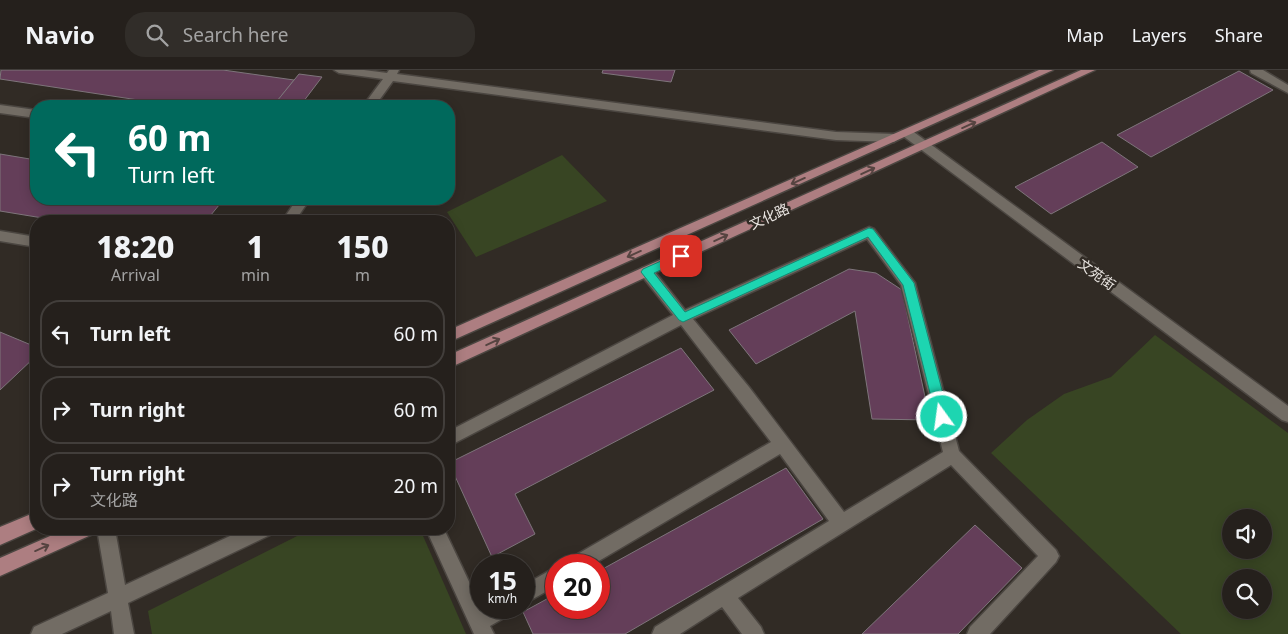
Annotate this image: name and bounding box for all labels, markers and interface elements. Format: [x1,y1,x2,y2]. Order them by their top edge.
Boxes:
search box [125,12,475,57]
text: Navio [25,18,95,51]
icon: search [143,21,171,49]
text: Search here [183,22,289,48]
text: Map [1066,23,1104,47]
text: Layers [1132,23,1187,47]
text: Share [1215,23,1263,47]
text: 60 m [128,114,211,161]
icon: left [45,120,110,185]
one-way arrow [961,120,976,130]
text: Turn left [128,159,215,189]
one-way arrow [860,166,875,175]
one-way arrow [791,176,806,186]
street label: 文化路 [746,199,792,233]
text: 18:20 [97,226,174,267]
text: 1 [247,226,264,267]
text: 150 [336,226,388,267]
one-way arrow [713,233,728,243]
pin [660,235,702,277]
icon: arrive [667,242,695,270]
one-way arrow [627,250,642,259]
street label: 文苑街 [1074,254,1120,294]
text: Arrival [111,264,160,286]
text: min [241,264,270,286]
text: m [355,264,370,286]
icon: left [47,320,75,348]
text: Turn left [90,321,171,347]
text: 60 m [394,321,438,347]
one-way arrow [485,337,500,347]
position arrow [915,390,967,442]
icon: right [47,396,75,424]
text: Turn right [90,397,185,423]
text: 60 m [394,397,438,423]
text: Turn right [90,461,185,487]
icon: right [47,472,75,500]
text: 20 m [394,473,438,499]
text: 文化路 [90,489,138,511]
map controls [1222,509,1272,619]
button: sound [1222,509,1272,559]
one-way arrow [34,543,49,552]
speed limit sign: 20 [545,554,610,619]
text: 15 [488,563,517,597]
button: search [1222,569,1272,619]
text: km/h [488,590,517,607]

